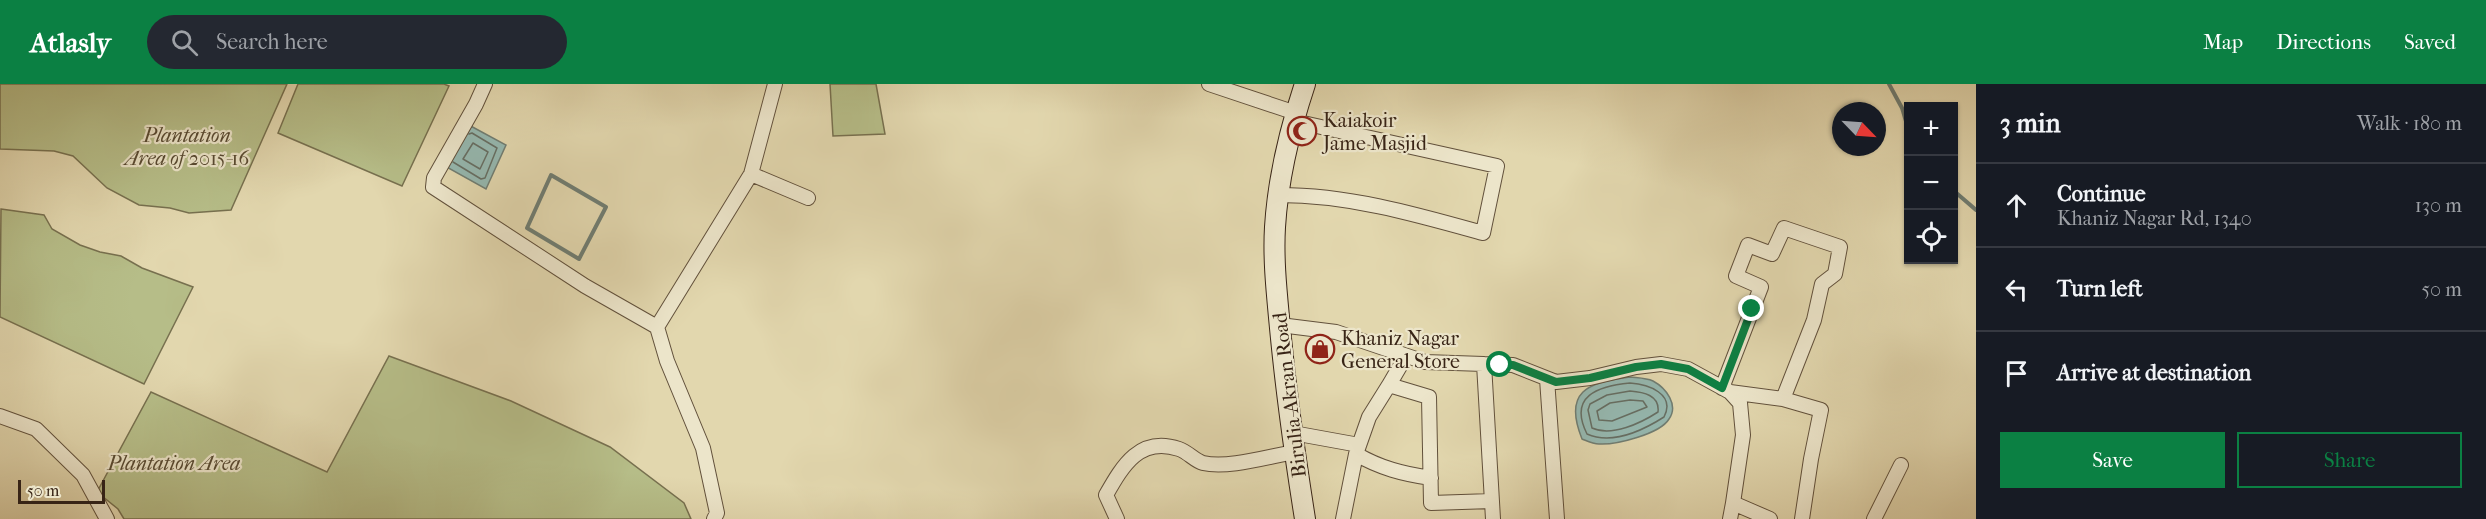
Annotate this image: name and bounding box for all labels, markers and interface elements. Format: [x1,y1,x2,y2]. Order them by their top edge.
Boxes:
search box [147,15,567,69]
text: Atlasly [30,26,111,59]
icon: search [168,26,201,59]
text: Search here [216,29,328,55]
text: Map [2203,30,2243,54]
text: Directions [2276,30,2371,54]
text: Saved [2404,30,2456,54]
north arrow [1832,102,1886,156]
map controls [1904,102,1958,264]
button: + [1904,102,1958,156]
text: 3 min [2000,108,2061,139]
place label: Kaiakoir Jame Masjid [1321,109,1428,155]
text: Walk · 180 m [2357,112,2462,135]
mosque icon: Kaiakoir Jame Masjid [1286,115,1318,147]
park label: Plantation Area of 2015-16 [122,124,249,170]
button: − [1904,156,1958,210]
text: Continue [2057,181,2146,207]
icon: ahead [2000,189,2033,222]
text: 130 m [2415,194,2462,217]
text: Khaniz Nagar Rd, 1340 [2057,207,2252,230]
button: locate [1904,210,1958,264]
icon: left [2000,273,2033,306]
text: Turn left [2057,276,2143,302]
text: 50 m [2421,278,2462,301]
route end [1738,295,1764,321]
street label: Birulia-Akran Road [1268,310,1311,479]
place label: Khaniz Nagar General Store [1341,327,1460,373]
shop icon: Khaniz Nagar General Store [1304,333,1336,365]
route start [1486,351,1512,377]
icon: arrive [2000,357,2033,390]
text: Arrive at destination [2057,360,2251,386]
button: Save [2000,432,2225,488]
button: Share [2237,432,2462,488]
park label: Plantation Area [106,452,241,475]
scale bar [18,477,105,504]
text: 50 m [27,481,59,500]

